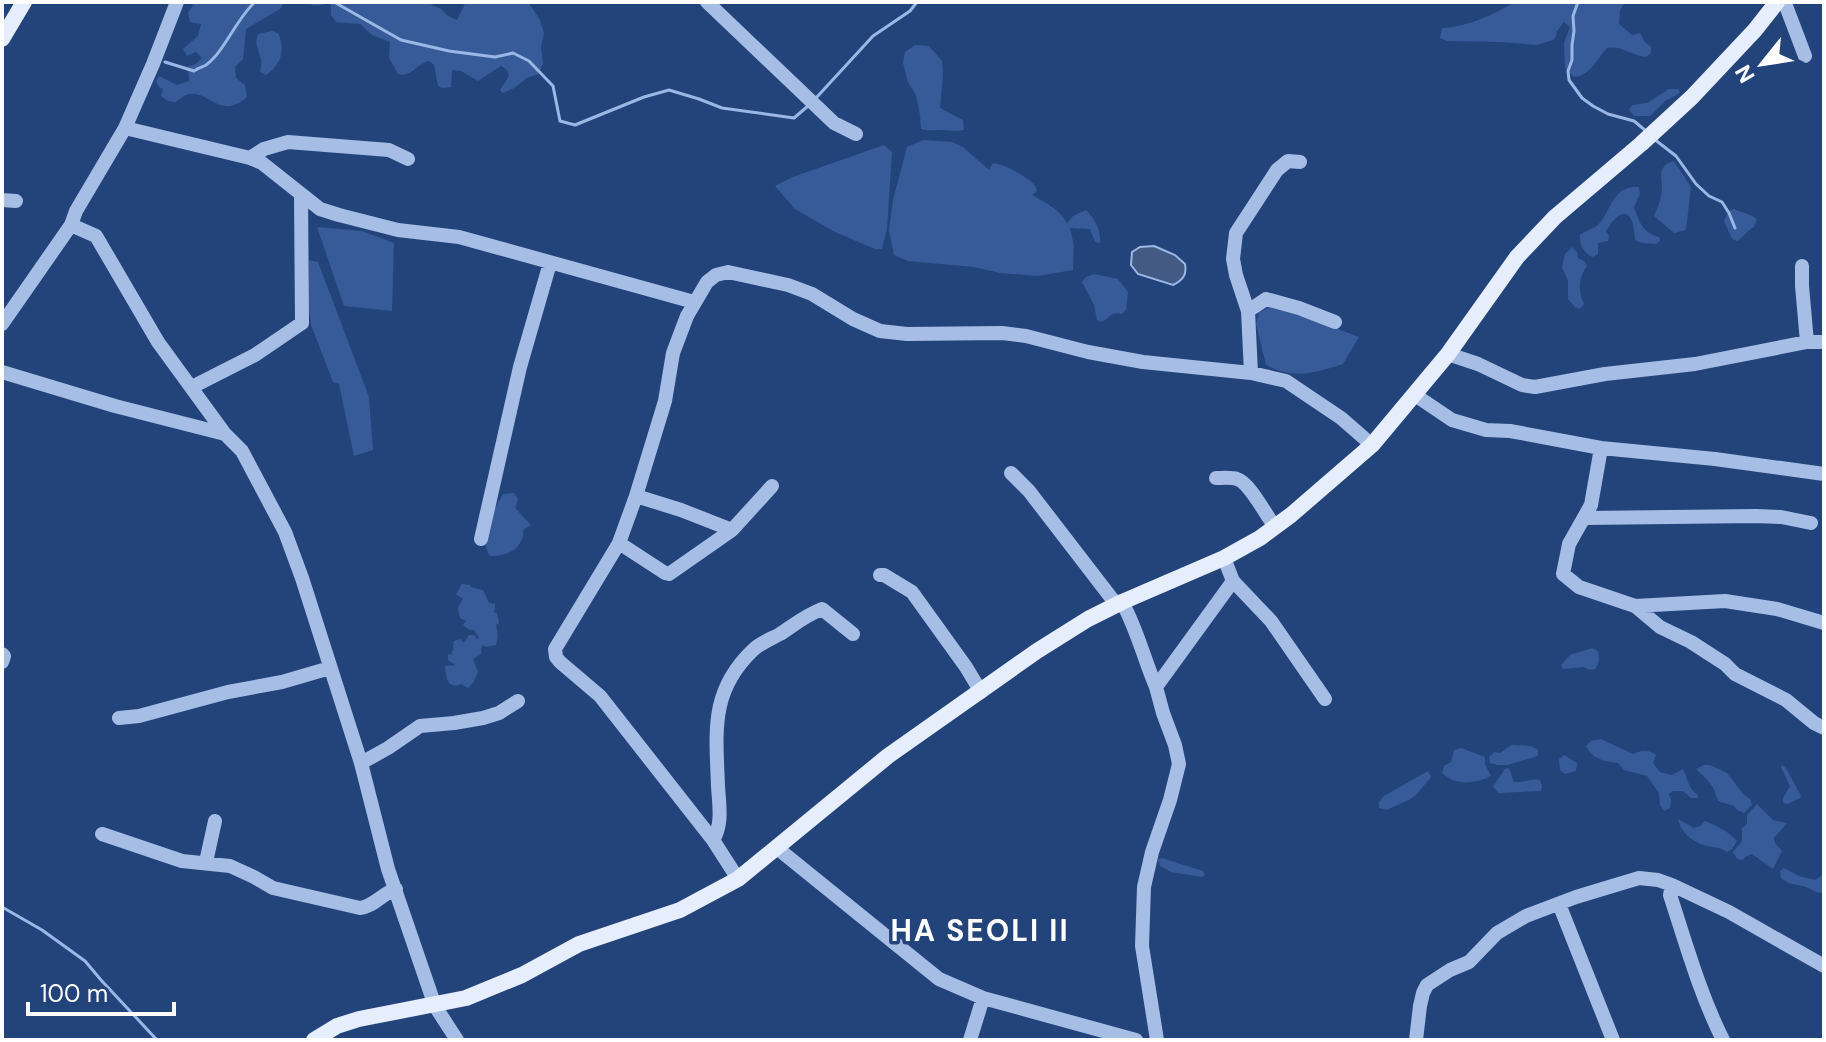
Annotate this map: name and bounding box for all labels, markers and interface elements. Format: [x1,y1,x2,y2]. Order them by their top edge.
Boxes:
north arrow [1722,24,1802,104]
text: N [1729,60,1762,88]
district label: HA SEOLI II [890,911,1070,950]
scale bar [28,966,174,1016]
text: 100 m [40,978,108,1009]

